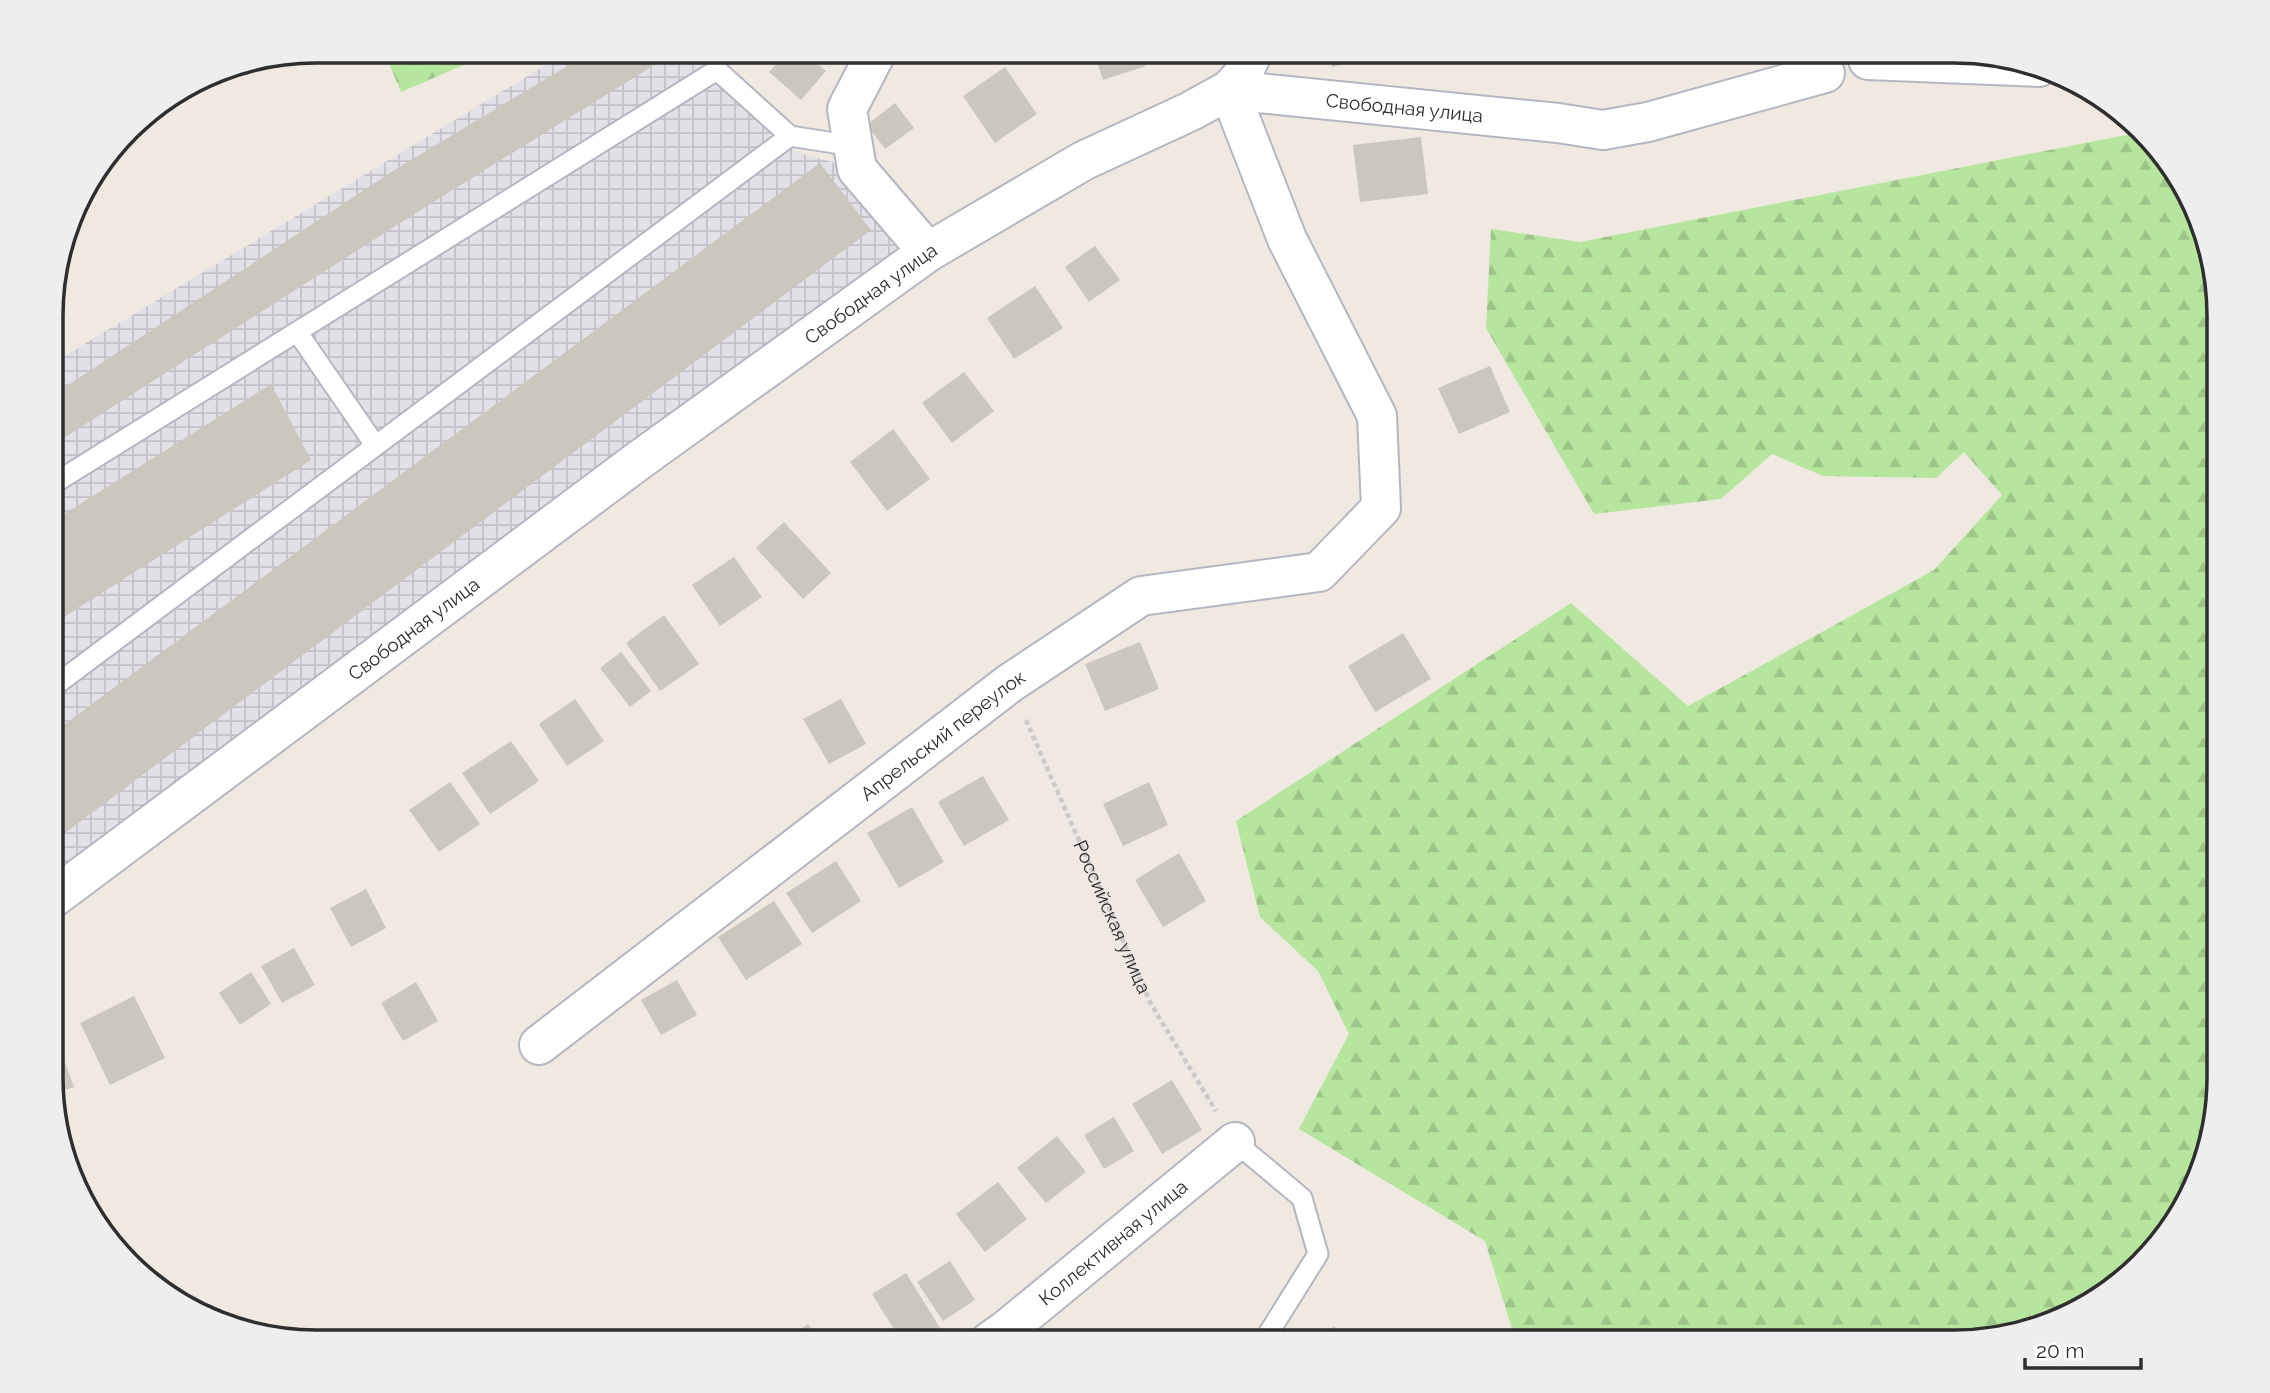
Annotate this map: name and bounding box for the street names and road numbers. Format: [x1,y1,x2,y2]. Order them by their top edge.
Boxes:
street label: Свободная улица [1325,89,1484,126]
street label: Свободная улица [800,238,941,348]
street label: Свободная улица [344,573,483,685]
street label: Апрельский переулок [856,665,1029,805]
street label: Российская улица [1069,837,1156,997]
street label: Коллективная улица [1034,1175,1191,1310]

